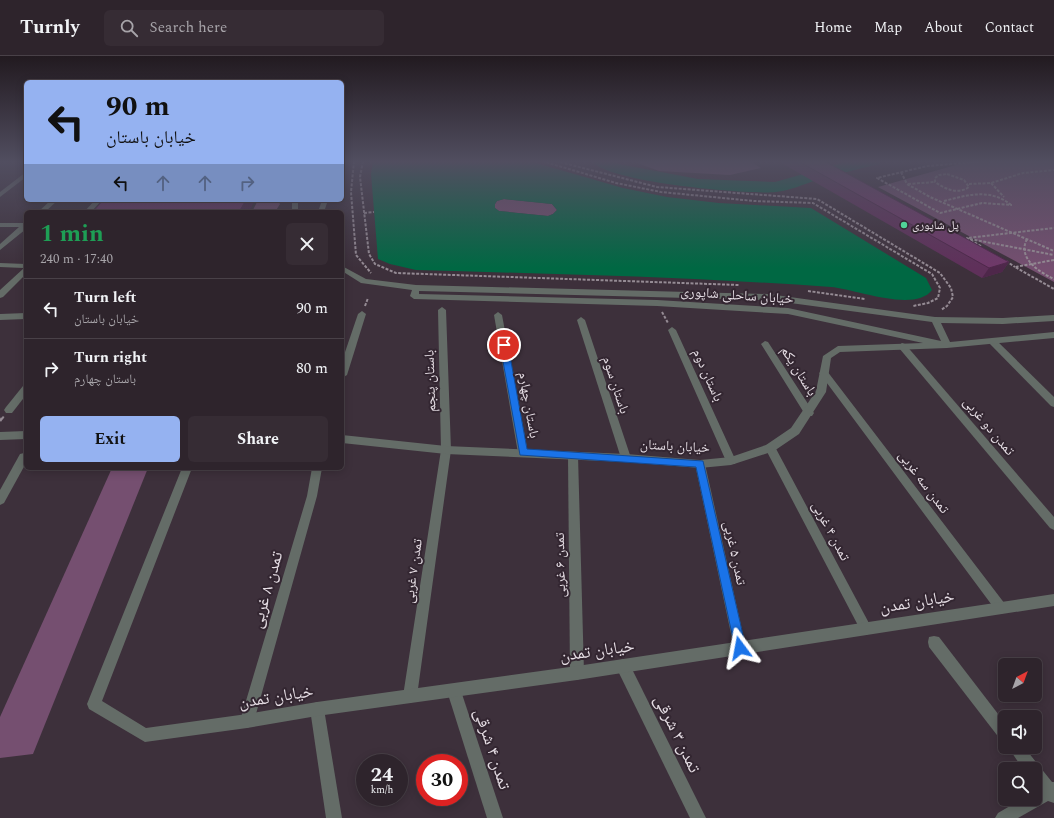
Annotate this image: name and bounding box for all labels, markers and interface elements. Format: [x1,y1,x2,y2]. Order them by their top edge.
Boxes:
search box [104,10,384,46]
text: Turnly [20,13,80,42]
text: Search here [150,16,227,39]
icon: search [118,17,140,39]
text: Home [814,17,852,38]
text: Map [874,17,902,38]
text: About [924,17,963,38]
text: Contact [985,17,1034,38]
text: 90 m [106,85,170,128]
icon: left [40,96,92,148]
text: خیابان باستان [106,124,196,151]
icon: left [110,172,132,194]
icon: ahead [152,172,174,194]
icon: ahead [194,172,216,194]
icon: right [236,172,258,194]
text: 1 min [40,216,104,252]
place label: پل شاپوری [912,216,959,235]
marker: پل شاپوری [899,220,909,230]
button: close [286,223,328,265]
text: 240 m · 17:40 [40,249,113,269]
street label: خیابان ساحلی شاپوری [680,281,794,309]
text: Turn left [74,286,136,309]
text: 90 m [296,297,328,320]
icon: left [40,298,62,320]
text: خیابان باستان [74,309,139,329]
pin [487,328,521,362]
icon: arrive [493,334,515,356]
street label: باستان یکم [775,342,823,400]
street label: باستان دوم [687,345,729,405]
text: Turn right [74,346,147,369]
street label: باستان پنجم [418,349,442,413]
street label: باستان سوم [597,353,635,417]
text: 80 m [296,357,328,380]
icon: right [40,358,62,380]
text: باستان چهارم [74,369,136,389]
street label: باستان چهارم [513,370,545,440]
street label: تمدن دو غربی [958,392,1020,460]
button: Exit [40,416,180,462]
button: Share [188,416,328,462]
street label: خیابان باستان [640,434,711,458]
street label: تمدن سه غربی [893,446,955,518]
street label: تمدن ۴ غربی [806,497,856,565]
street label: تمدن ۵ غربی [718,519,752,587]
street label: تمدن ۶ غربی [549,532,571,598]
street label: تمدن ۷ غربی [398,537,428,605]
street label: تمدن ۸ غربی [244,549,290,631]
street label: خیابان تمدن [878,583,956,621]
position arrow [719,627,761,669]
street label: خیابان تمدن [558,633,636,669]
north arrow [998,658,1042,702]
map controls [998,658,1042,806]
street label: خیابان تمدن [237,678,315,716]
street label: تمدن ۳ شرقی [647,691,707,777]
street label: تمدن ۴ شرقی [467,705,517,793]
button: sound [998,710,1042,754]
speed limit sign: 30 [416,754,468,806]
text: 24 [371,760,393,790]
button: search [998,762,1042,806]
text: km/h [371,782,393,798]

